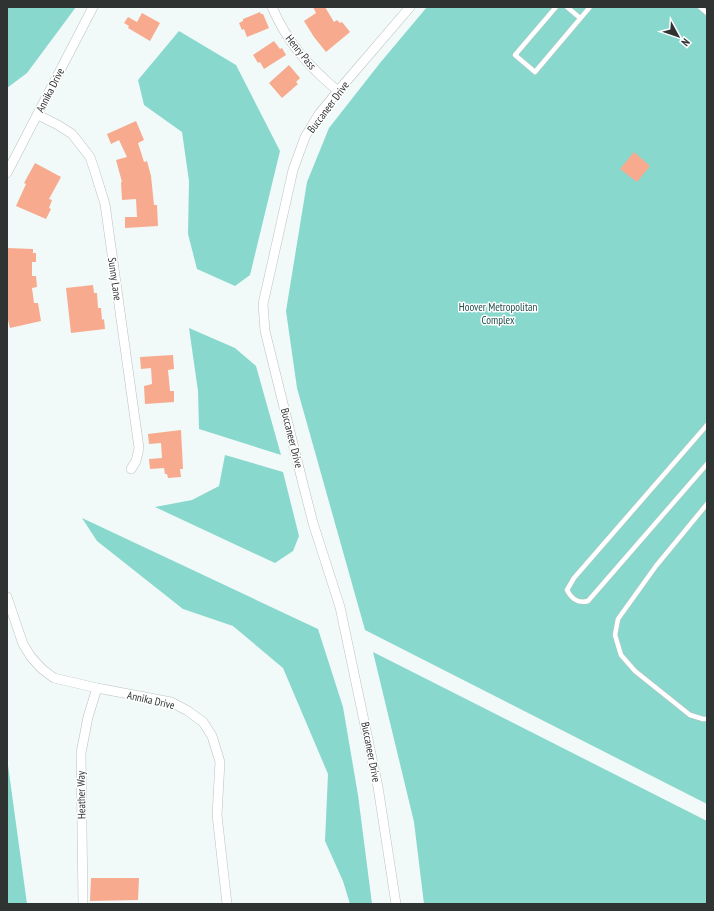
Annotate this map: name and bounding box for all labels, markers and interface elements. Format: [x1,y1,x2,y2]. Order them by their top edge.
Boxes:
north arrow [658,16,698,56]
street label: Henry Pass [283,32,319,73]
text: N [678,36,693,49]
street label: Annika Drive [33,65,67,115]
street label: Buccaneer Drive [304,78,352,136]
street label: Sunny Lane [105,256,125,302]
park label: Hoover Metropolitan Complex [459,300,537,327]
street label: Buccaneer Drive [278,407,306,470]
street label: Annika Drive [126,688,177,712]
street label: Buccaneer Drive [358,721,384,784]
street label: Heather Way [74,770,88,819]

